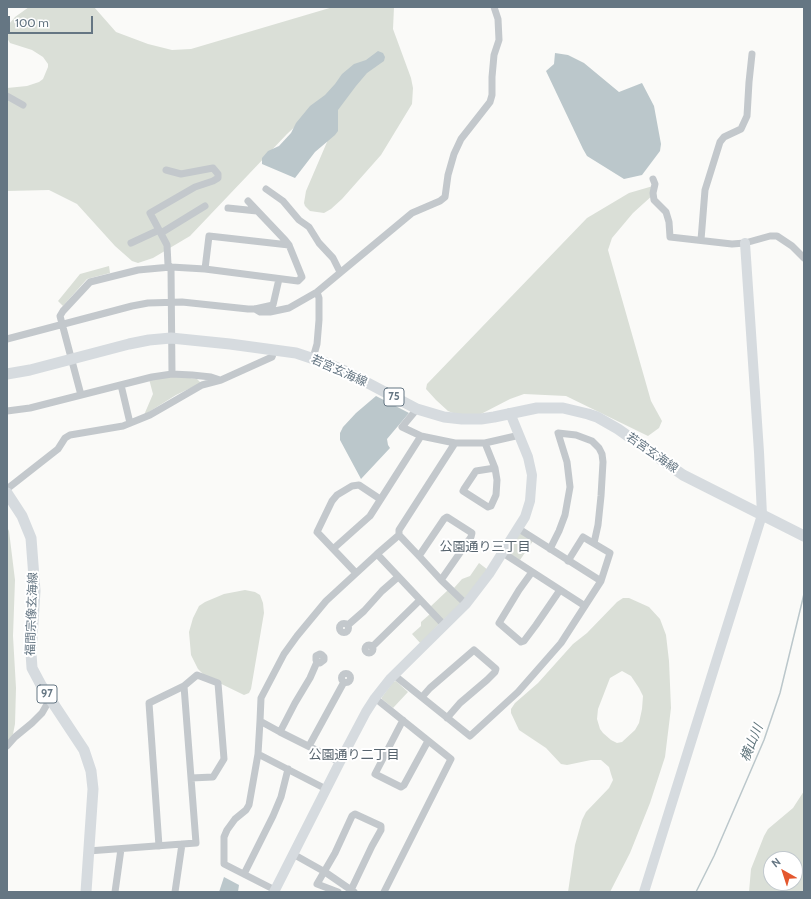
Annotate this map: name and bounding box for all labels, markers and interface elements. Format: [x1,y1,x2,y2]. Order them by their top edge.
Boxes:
scale bar [10,8,95,34]
text: 100 m [15,15,49,30]
street label: 若宮玄海線 [309,352,369,390]
road number: 75 [384,388,404,406]
street label: 若宮玄海線 [623,430,681,476]
district label: 公園通り三丁目 [440,539,530,555]
street label: 福間宗像玄海線 [23,572,41,656]
road number: 97 [37,685,57,703]
water label: 横山川 [737,722,767,764]
district label: 公園通り二丁目 [309,747,399,763]
north arrow [763,851,803,891]
text: N [769,855,784,870]

